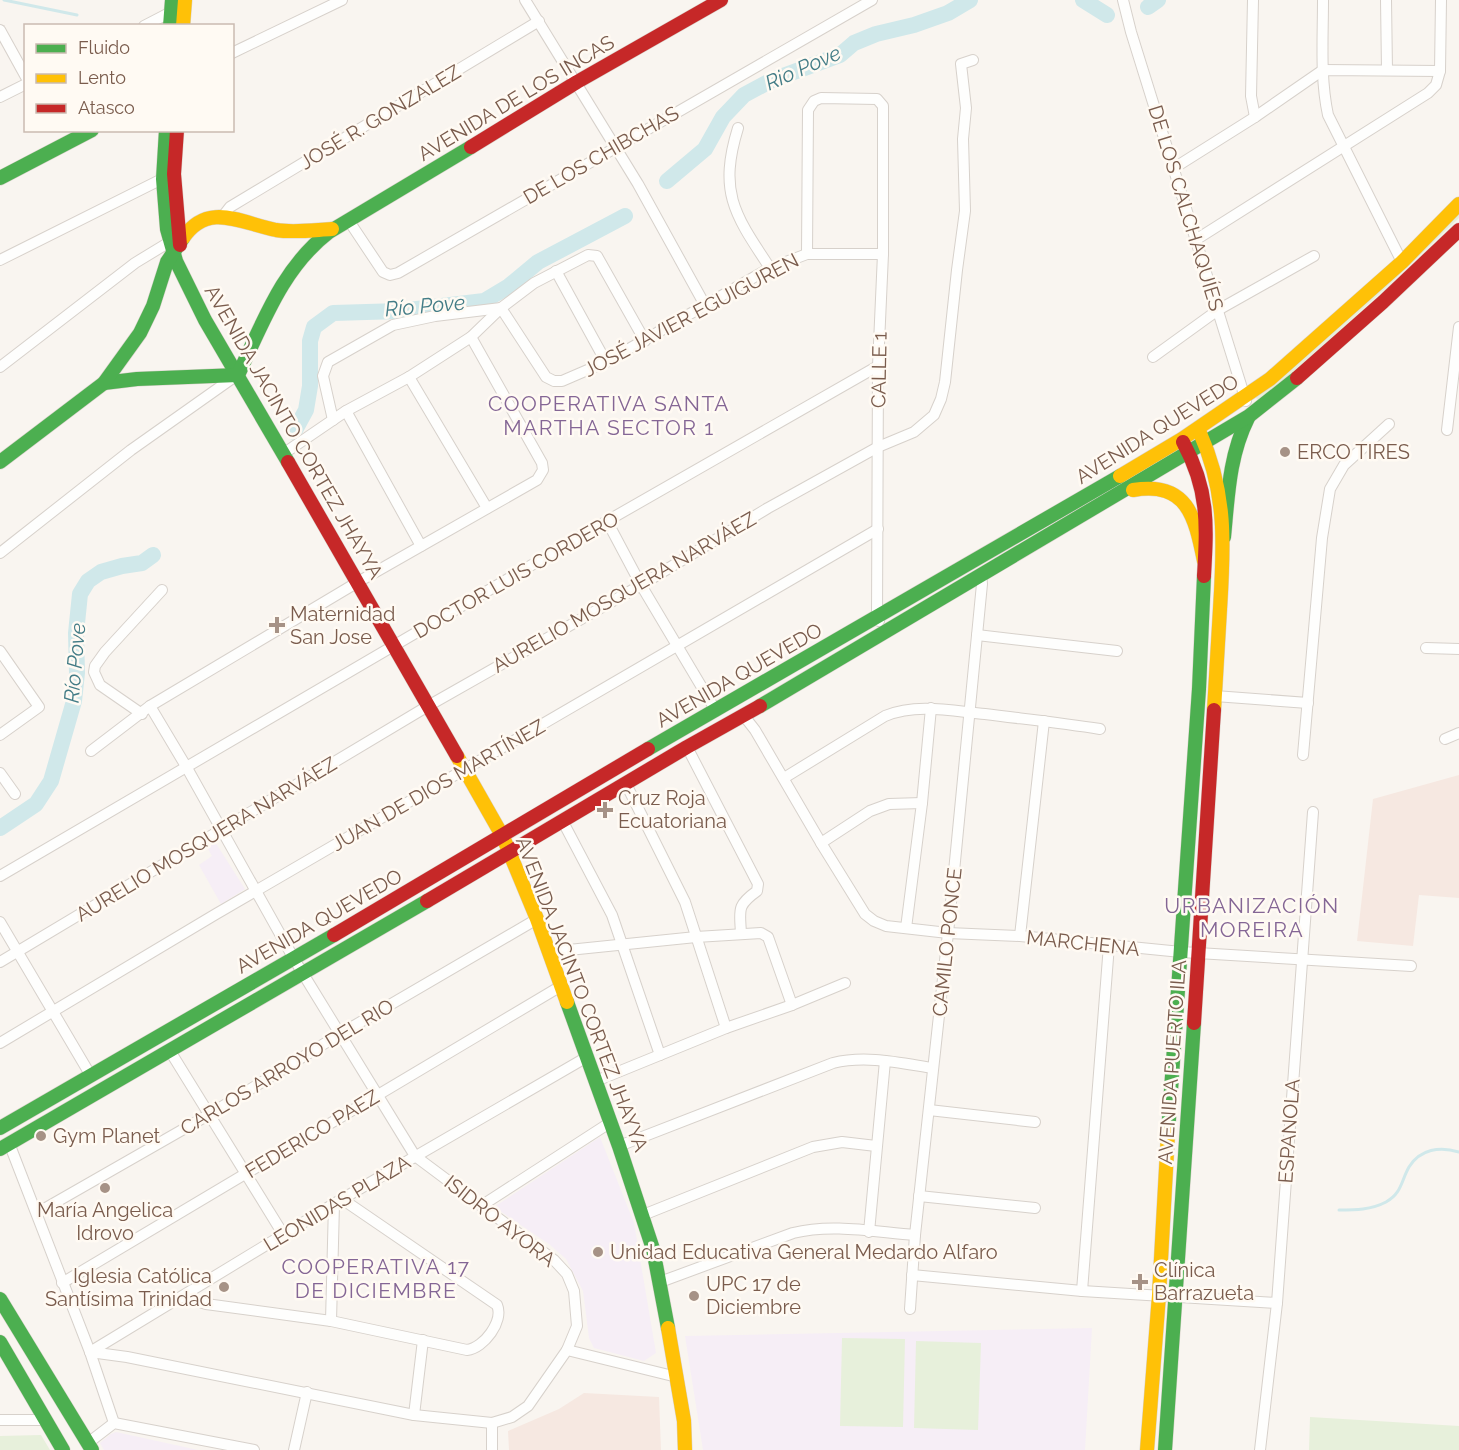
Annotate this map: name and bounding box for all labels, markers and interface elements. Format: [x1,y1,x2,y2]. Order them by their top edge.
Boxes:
legend [24,24,234,132]
street label: AVENIDA DE LOS INCAS [414,30,618,166]
text: Fluido [78,37,130,58]
water label: Rio Pove [761,40,845,95]
street label: JOSÉ R. GONZALEZ [295,60,465,174]
text: Lento [78,67,126,88]
text: Atasco [78,97,135,118]
street label: DE LOS CHIBCHAS [519,101,683,209]
street label: DE LOS CALCHAQUÍES [1143,102,1229,314]
street label: JOSÉ JAVIER EGUIGUREN [579,248,803,382]
street label: AVENIDA JACINTO CORTEZ JHAYYA [200,281,388,584]
water label: Río Pove [384,290,466,321]
street label: CALLE 1 [866,331,892,408]
street label: AVENIDA QUEVEDO [1071,369,1243,489]
district label: COOPERATIVA SANTA MARTHA SECTOR 1 [488,391,730,440]
place label: ERCO TIRES [1297,440,1410,464]
marker: ERCO TIRES [1278,445,1292,459]
street label: DOCTOR LUIS CORDERO [409,506,623,644]
street label: AURELIO MOSQUERA NARVÁEZ [488,507,760,677]
place label: Maternidad San Jose [290,602,395,649]
marker: Maternidad San Jose [268,616,286,634]
street label: AVENIDA QUEVEDO [652,618,826,732]
water label: Río Pove [59,622,90,704]
street label: JUAN DE DIOS MARTÍNEZ [327,714,549,856]
street label: AURELIO MOSQUERA NARVÁEZ [71,751,341,927]
place label: Cruz Roja Ecuatoriana [618,786,727,833]
marker: Cruz Roja Ecuatoriana [596,801,614,819]
street label: AVENIDA JACINTO CORTEZ JHAYYA [511,833,653,1155]
street label: AVENIDA QUEVEDO [232,864,406,978]
street label: CAMILO PONCE [927,866,967,1018]
district label: URBANIZACIÓN MOREIRA [1164,893,1340,942]
street label: MARCHENA [1025,925,1141,961]
street label: AVENIDA PUERTO ILA [1153,958,1191,1165]
street label: CARLOS ARROYO DEL RIO [176,994,398,1140]
street label: ESPANOLA [1273,1077,1305,1184]
street label: FEDERICO PAEZ [241,1085,383,1183]
place label: Gym Planet [53,1124,161,1148]
marker: Gym Planet [34,1129,48,1143]
street label: LEONIDAS PLAZA [259,1149,415,1256]
street label: ISIDRO AYORA [440,1170,561,1272]
marker: María Angelica Idrovo [98,1181,112,1195]
place label: María Angelica Idrovo [37,1198,173,1245]
place label: Unidad Educativa General Medardo Alfaro [610,1240,998,1264]
marker: Unidad Educativa General Medardo Alfaro [591,1245,605,1259]
district label: COOPERATIVA 17 DE DICIEMBRE [281,1254,471,1303]
place label: Clínica Barrazueta [1154,1258,1254,1305]
place label: Iglesia Católica Santísima Trinidad [45,1264,212,1311]
place label: UPC 17 de Diciembre [706,1272,801,1319]
marker: Clínica Barrazueta [1131,1273,1149,1291]
marker: Iglesia Católica Santísima Trinidad [217,1280,231,1294]
marker: UPC 17 de Diciembre [687,1289,701,1303]

